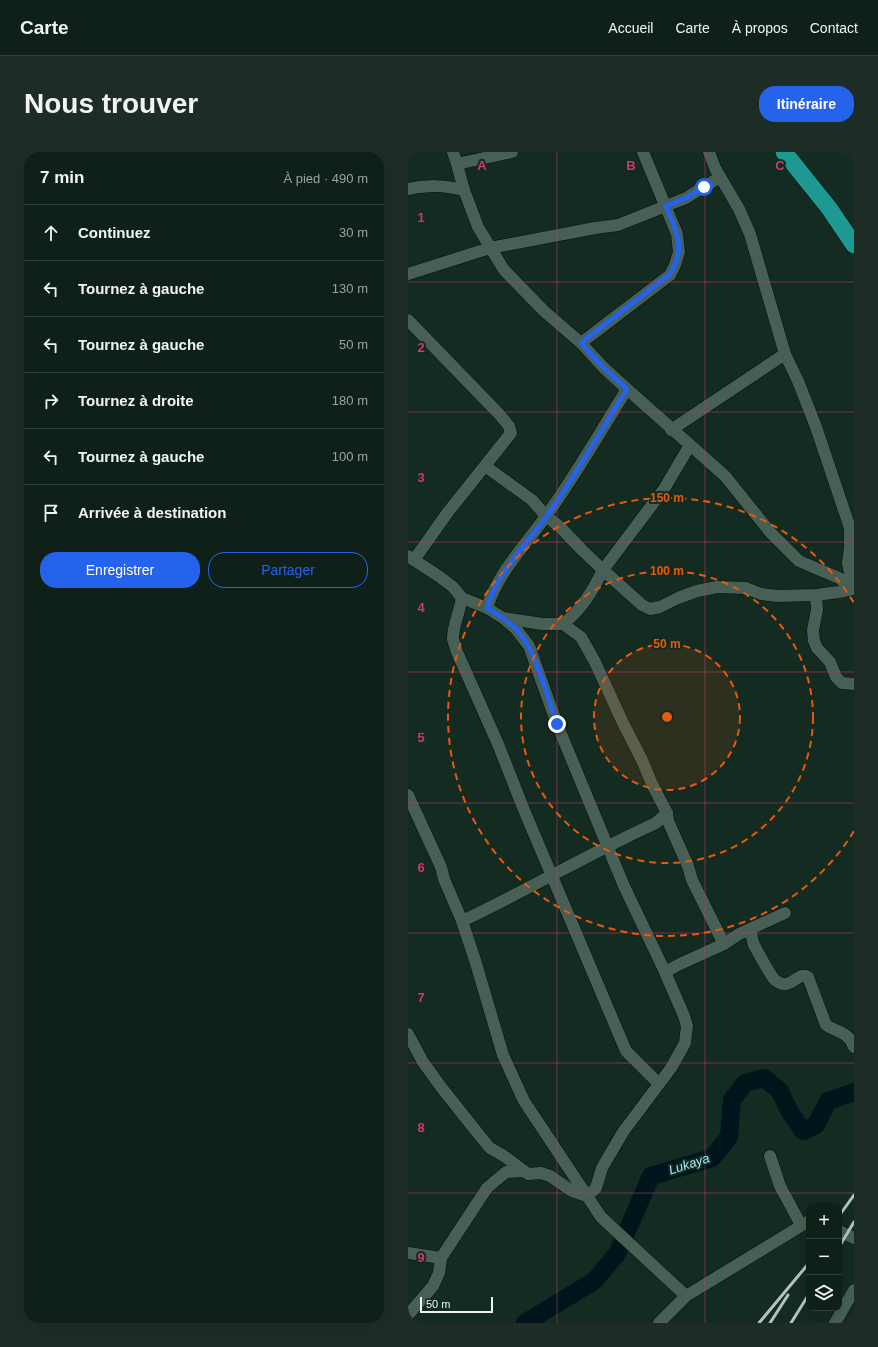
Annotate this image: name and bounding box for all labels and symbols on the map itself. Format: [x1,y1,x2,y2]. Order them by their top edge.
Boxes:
text: A [477,158,487,173]
text: B [626,158,636,173]
text: C [775,158,785,173]
route start [695,178,713,196]
text: 1 [417,210,425,225]
text: 2 [417,340,425,355]
text: 3 [417,470,425,485]
text: 150 m [650,491,684,505]
text: 100 m [650,564,684,578]
text: 4 [417,600,425,615]
text: 50 m [653,637,681,651]
centre of rings [660,710,674,724]
route end [548,715,566,733]
text: 5 [417,730,425,745]
text: 6 [417,860,425,875]
text: 7 [417,990,425,1005]
text: 8 [417,1120,425,1135]
water label: Lukaya [667,1150,711,1178]
text: 9 [417,1250,425,1265]
scale bar [420,1295,493,1314]

